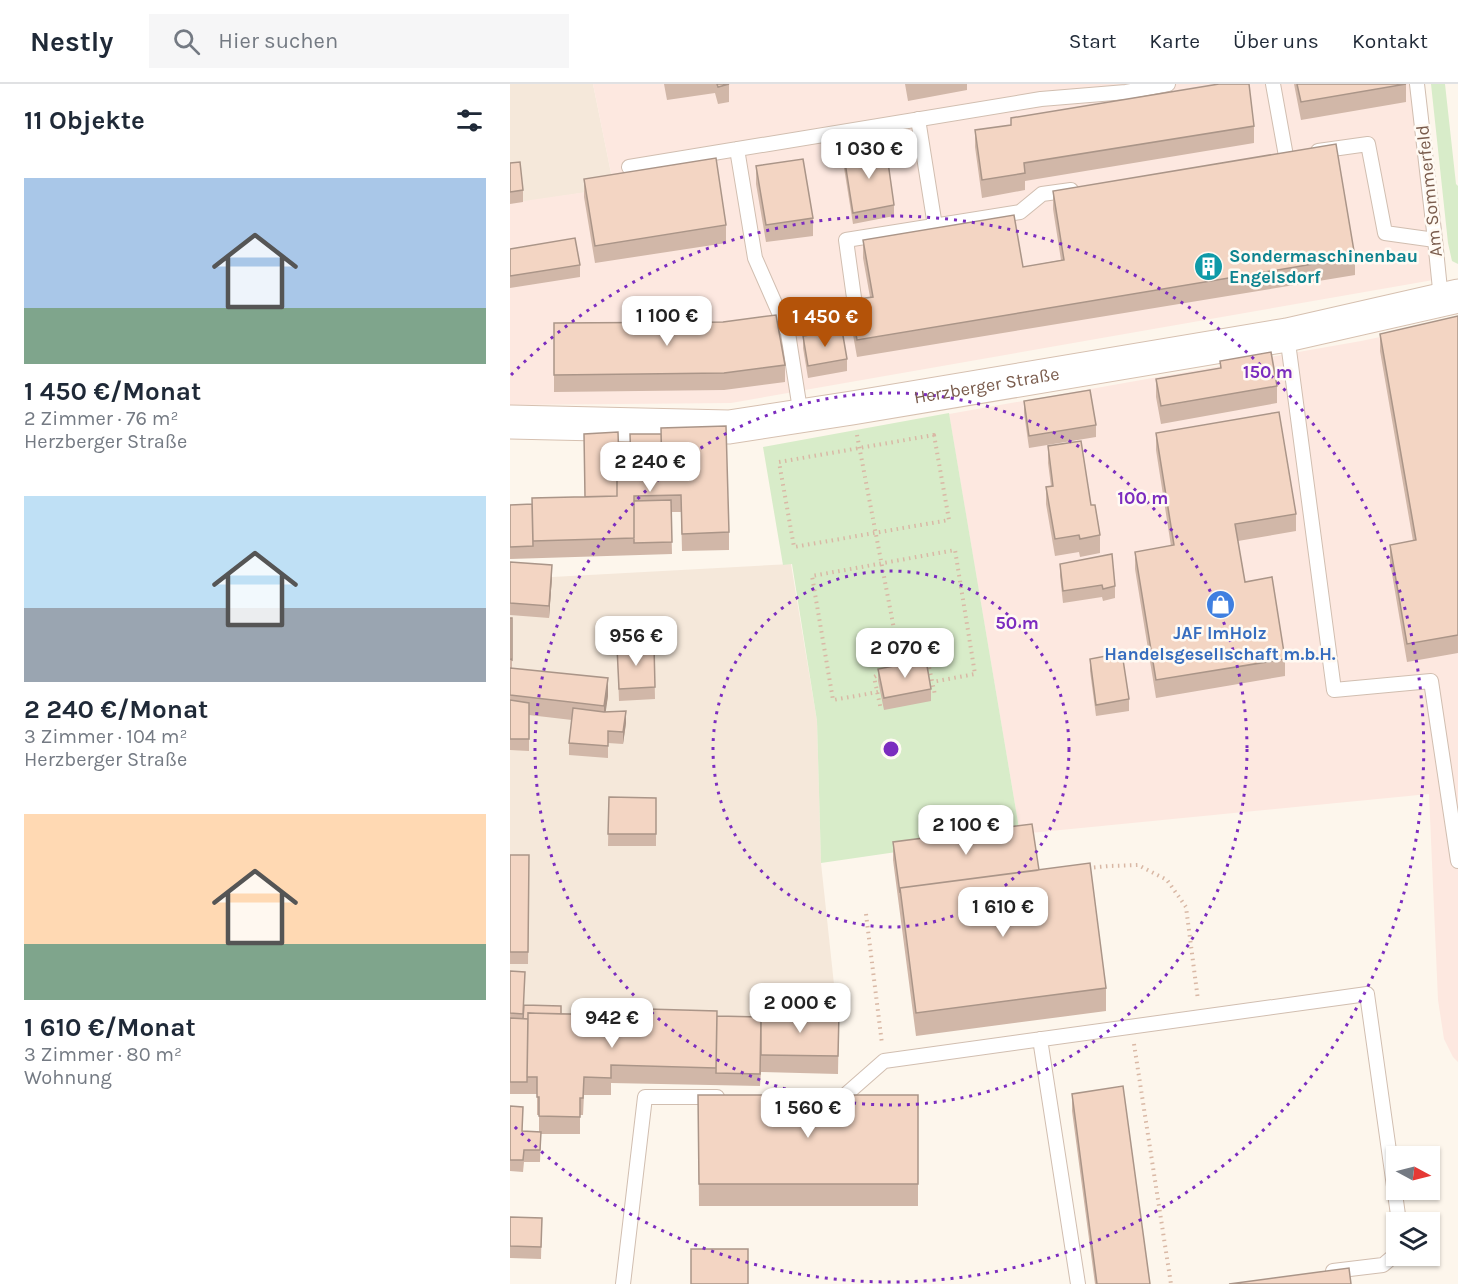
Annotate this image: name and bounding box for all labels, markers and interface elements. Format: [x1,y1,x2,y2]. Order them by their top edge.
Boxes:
search box [149,14,569,68]
text: Nestly [30,25,113,58]
icon: search [170,25,203,58]
text: Hier suchen [218,28,338,54]
text: Start [1069,29,1116,53]
text: Karte [1149,29,1200,53]
text: Über uns [1233,29,1319,53]
text: Kontakt [1352,29,1428,53]
icon: filters [453,104,486,137]
text: 11 Objekte [24,105,145,136]
street label: Am Sommerfeld [1411,124,1447,258]
pin: 1 030 € [814,129,924,180]
text: 1 030 € [835,137,903,160]
icon: home [201,217,309,325]
place label: Sondermaschinenbau Engelsdorf [1229,245,1418,288]
building icon: Sondermaschinenbau Engelsdorf [1192,250,1224,282]
pin: 1 100 € [612,296,722,347]
pin: 1 450 € [770,297,880,348]
text: 1 100 € [636,304,698,327]
text: 1 450 € [792,305,858,328]
text: 150 m [1243,361,1293,383]
street label: Herzberger Straße [912,362,1061,408]
text: 1 450 €/Monat [24,376,201,407]
text: 2 Zimmer · 76 m² [24,407,178,430]
text: Herzberger Straße [24,430,187,453]
pin: 2 240 € [595,442,705,493]
text: 2 240 € [614,450,686,473]
text: 100 m [1118,487,1168,509]
icon: home [201,535,309,643]
shop icon: JAF ImHolz Handelsgesellschaft m.b.H. [1204,588,1236,620]
text: 50 m [995,612,1039,634]
pin: 956 € [594,616,678,667]
place label: JAF ImHolz Handelsgesellschaft m.b.H. [1104,622,1336,665]
text: 956 € [609,624,663,647]
pin: 2 070 € [850,628,960,679]
text: 2 070 € [870,636,940,659]
text: 2 240 €/Monat [24,694,208,725]
text: 3 Zimmer · 104 m² [24,725,187,748]
centre of rings [881,739,901,759]
text: Herzberger Straße [24,748,187,771]
pin: 2 100 € [911,805,1021,856]
text: 2 100 € [932,813,1000,836]
icon: home [201,853,309,961]
pin: 1 610 € [948,887,1058,938]
text: 1 610 € [972,895,1034,918]
pin: 2 000 € [745,983,855,1034]
text: 2 000 € [764,991,836,1014]
pin: 942 € [570,998,654,1049]
text: 942 € [585,1006,639,1029]
text: 1 610 €/Monat [24,1012,196,1043]
text: 3 Zimmer · 80 m² [24,1043,182,1066]
text: Wohnung [24,1066,112,1089]
pin: 1 560 € [753,1088,863,1139]
text: 1 560 € [775,1096,841,1119]
north arrow [1386,1146,1440,1200]
map controls [1386,1146,1440,1266]
button: layers [1386,1212,1440,1266]

